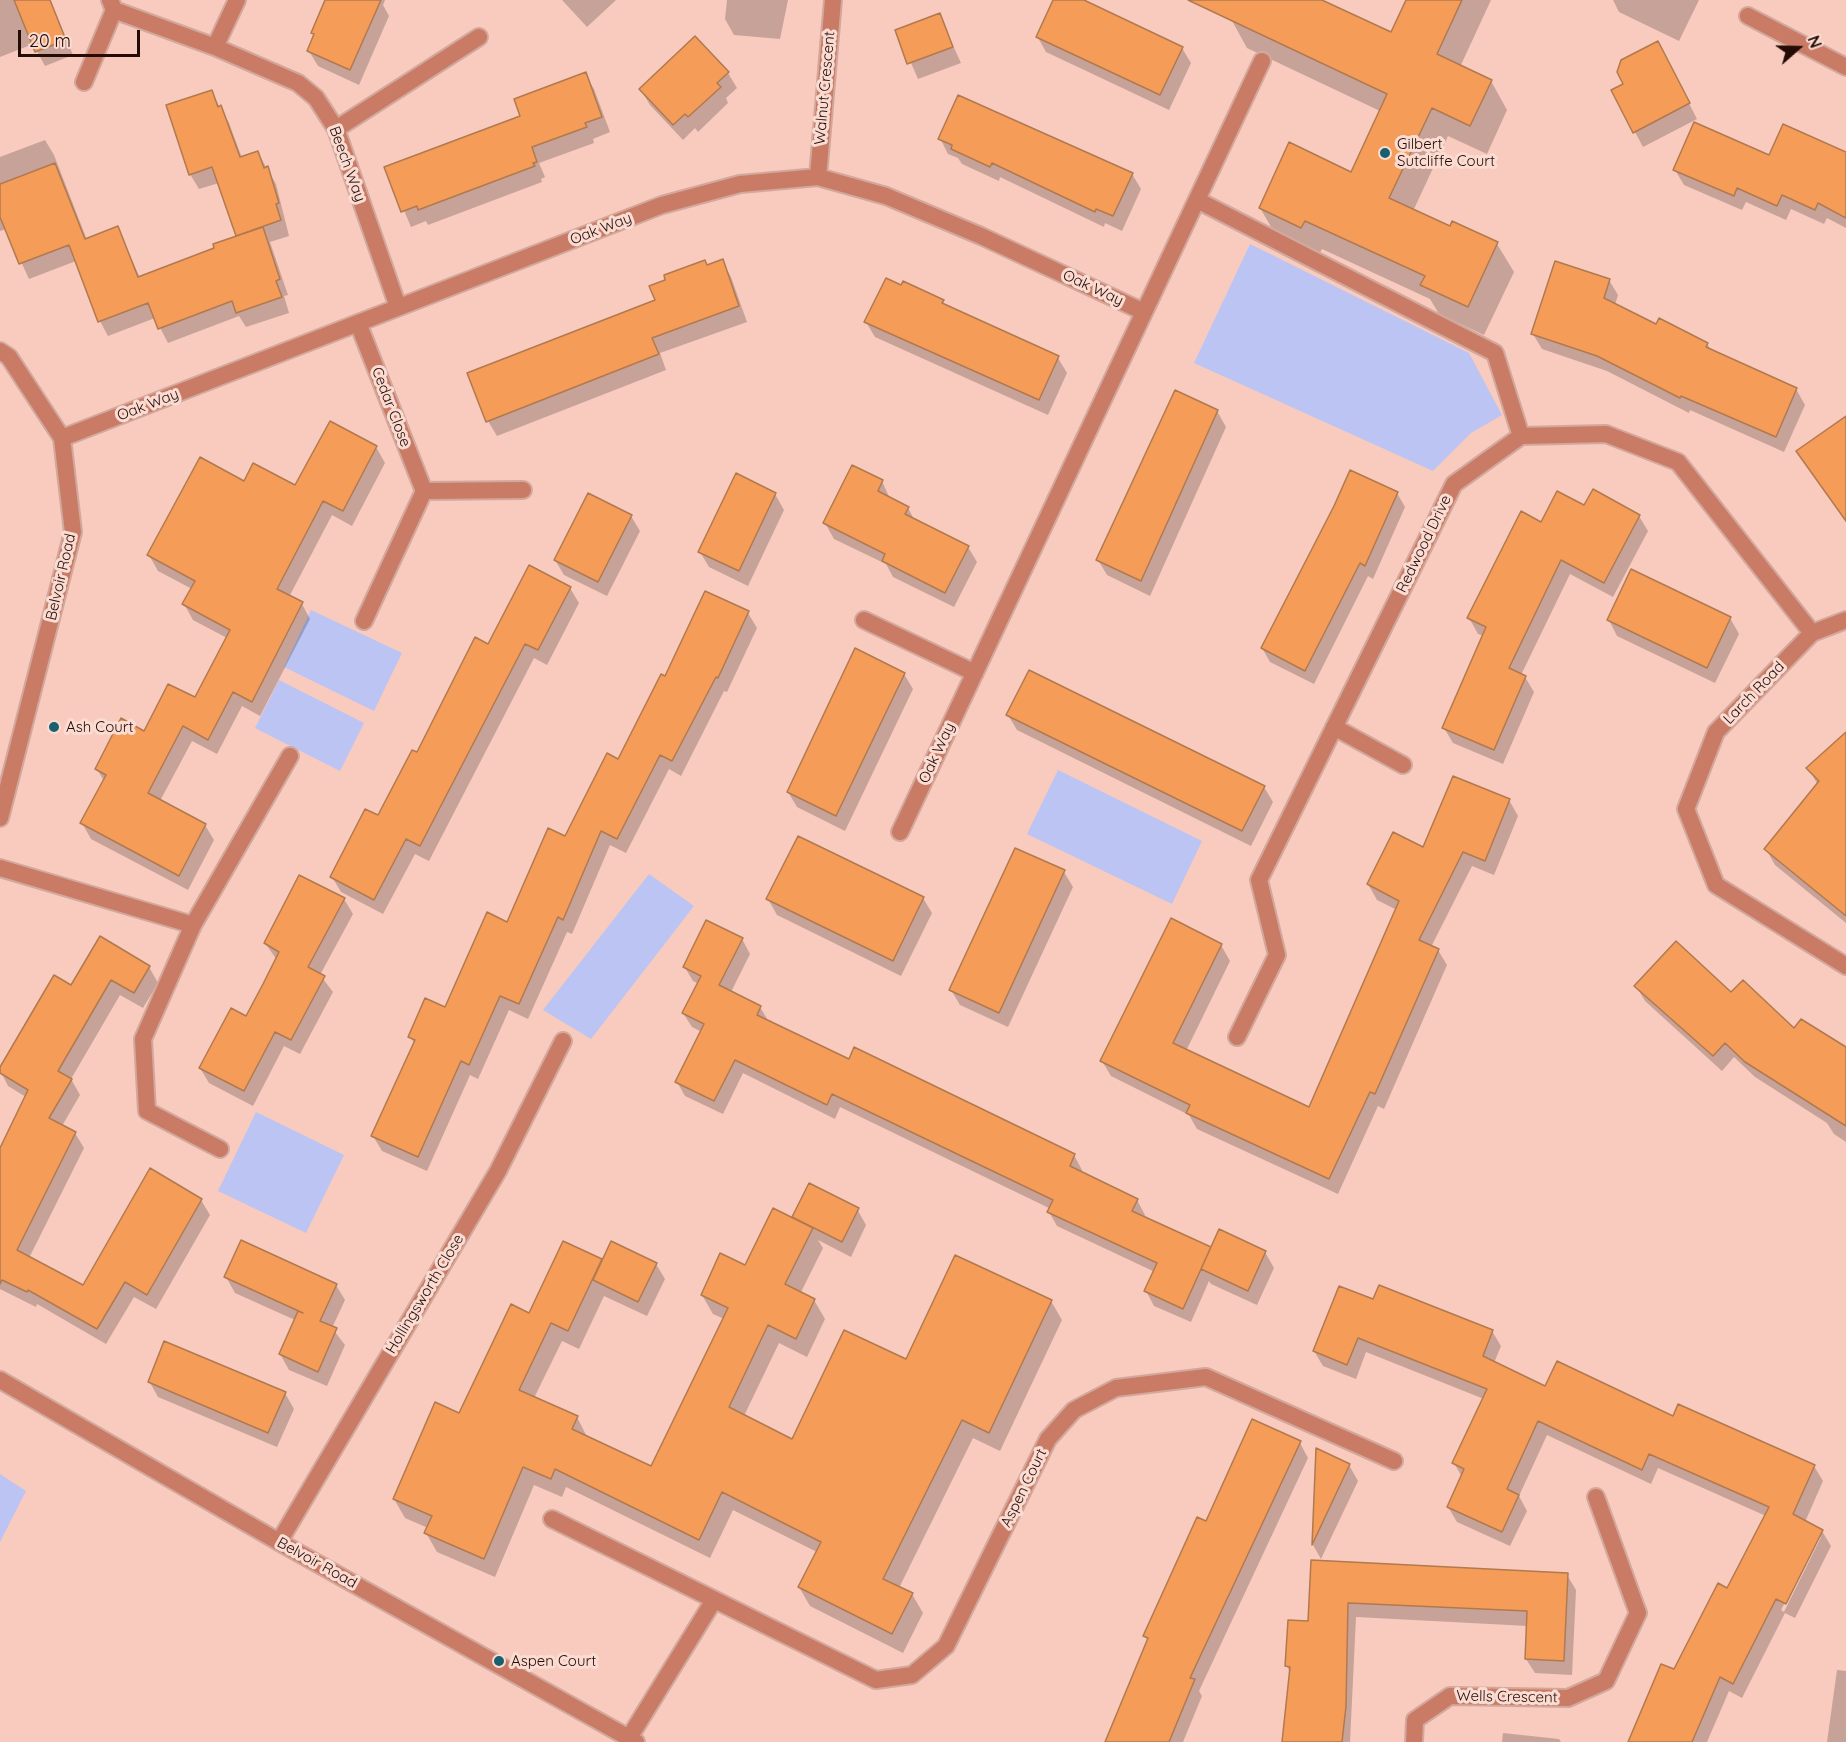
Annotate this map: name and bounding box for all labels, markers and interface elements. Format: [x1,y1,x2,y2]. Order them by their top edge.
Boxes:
scale bar [21,18,142,56]
north arrow [1768,18,1828,78]
text: 20 m [29,29,71,52]
street label: Walnut Crescent [811,30,839,146]
text: N [1804,33,1826,51]
street label: Beech Way [325,124,369,204]
place label: Gilbert Sutcliffe Court [1397,135,1495,170]
marker: Gilbert Sutcliffe Court [1378,146,1392,160]
street label: Oak Way [568,209,634,249]
street label: Oak Way [1060,266,1126,310]
street label: Cedar Close [368,365,414,449]
street label: Oak Way [115,385,181,425]
street label: Redwood Drive [1393,492,1455,596]
street label: Belvoir Road [42,532,80,622]
street label: Larch Road [1720,658,1788,728]
place label: Ash Court [66,718,134,736]
marker: Ash Court [47,720,61,734]
street label: Oak Way [915,720,959,786]
street label: Hollingsworth Close [382,1231,468,1357]
street label: Aspen Court [997,1446,1051,1530]
street label: Belvoir Road [274,1534,360,1592]
place label: Aspen Court [511,1652,596,1670]
marker: Aspen Court [492,1654,506,1668]
street label: Wells Crescent [1456,1687,1558,1707]

